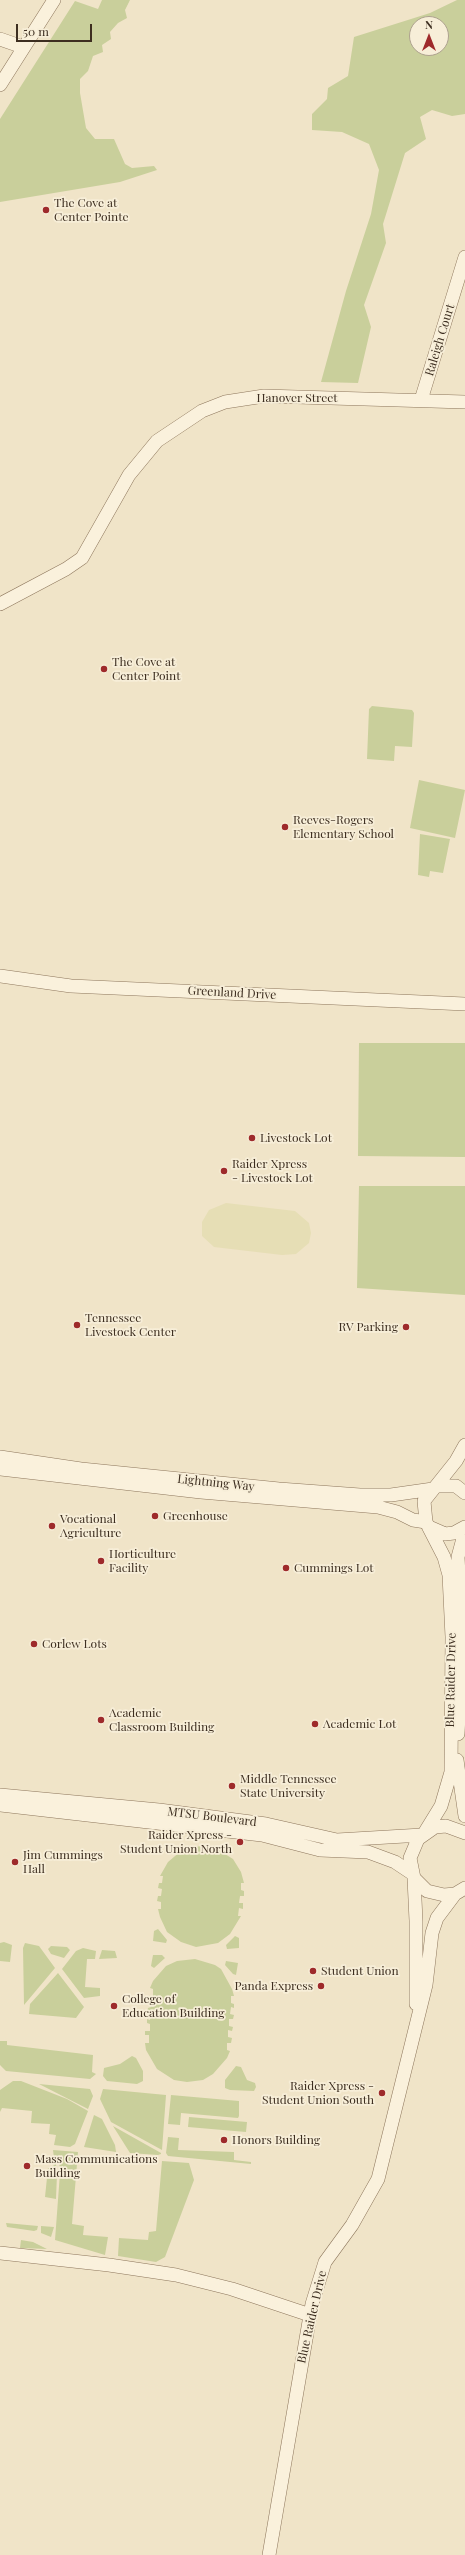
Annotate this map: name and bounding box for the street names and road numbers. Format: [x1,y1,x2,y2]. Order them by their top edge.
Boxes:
street label: Raleigh Court [422,302,458,378]
street label: Hanover Street [256,391,338,405]
street label: Greenland Drive [187,983,277,1003]
street label: Lightning Way [177,1472,255,1494]
street label: Blue Raider Drive [443,1632,459,1728]
street label: MTSU Boulevard [167,1804,257,1830]
street label: Blue Raider Drive [294,2269,330,2365]

